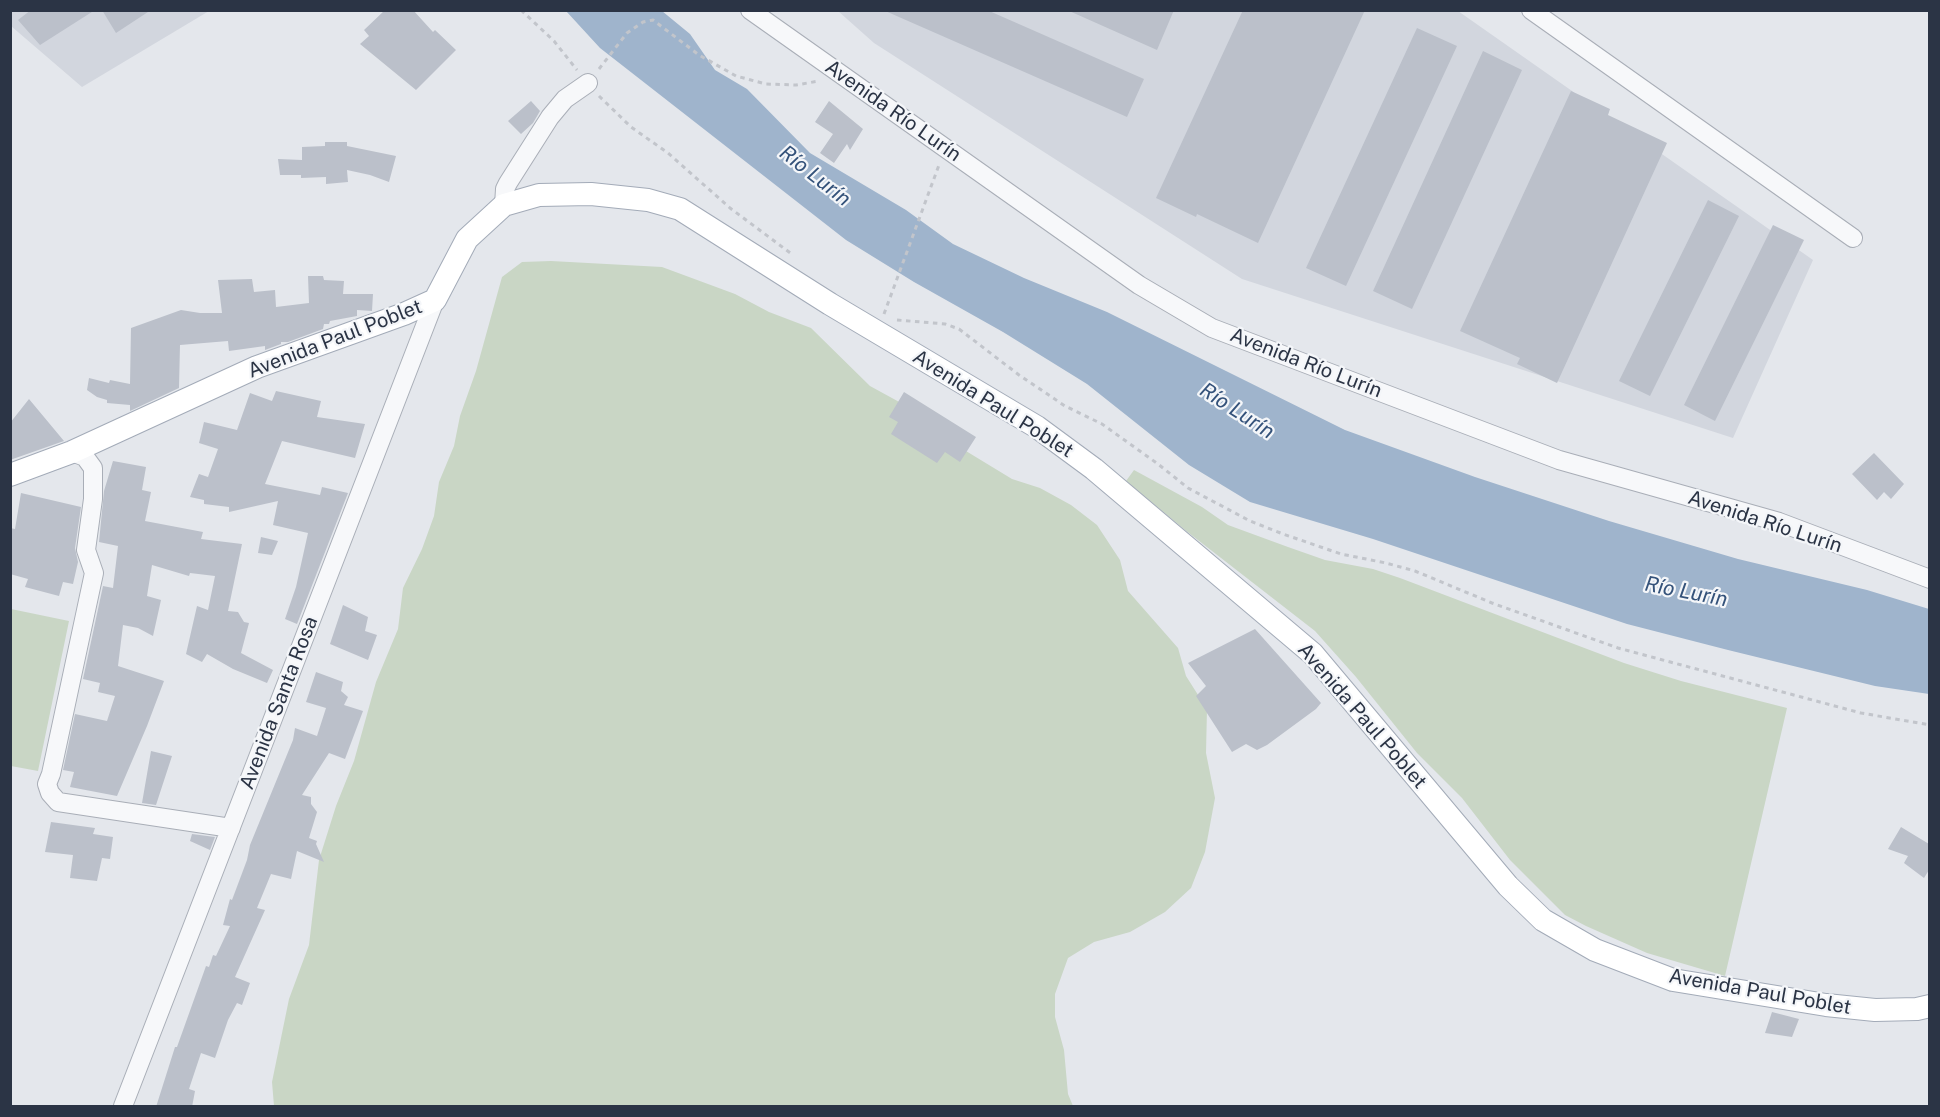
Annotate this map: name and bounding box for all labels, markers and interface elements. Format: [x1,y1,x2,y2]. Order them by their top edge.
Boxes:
street label: Avenida Río Lurín [820,55,966,167]
water label: Río Lurín [774,140,856,212]
street label: Avenida Paul Poblet [244,295,426,383]
street label: Avenida Río Lurín [1227,323,1385,403]
street label: Avenida Paul Poblet [908,345,1078,463]
water label: Río Lurín [1195,378,1279,444]
street label: Avenida Río Lurín [1685,486,1845,558]
water label: Río Lurín [1642,572,1730,612]
street label: Avenida Santa Rosa [235,613,323,793]
street label: Avenida Paul Poblet [1292,638,1432,794]
street label: Avenida Paul Poblet [1667,964,1853,1020]

